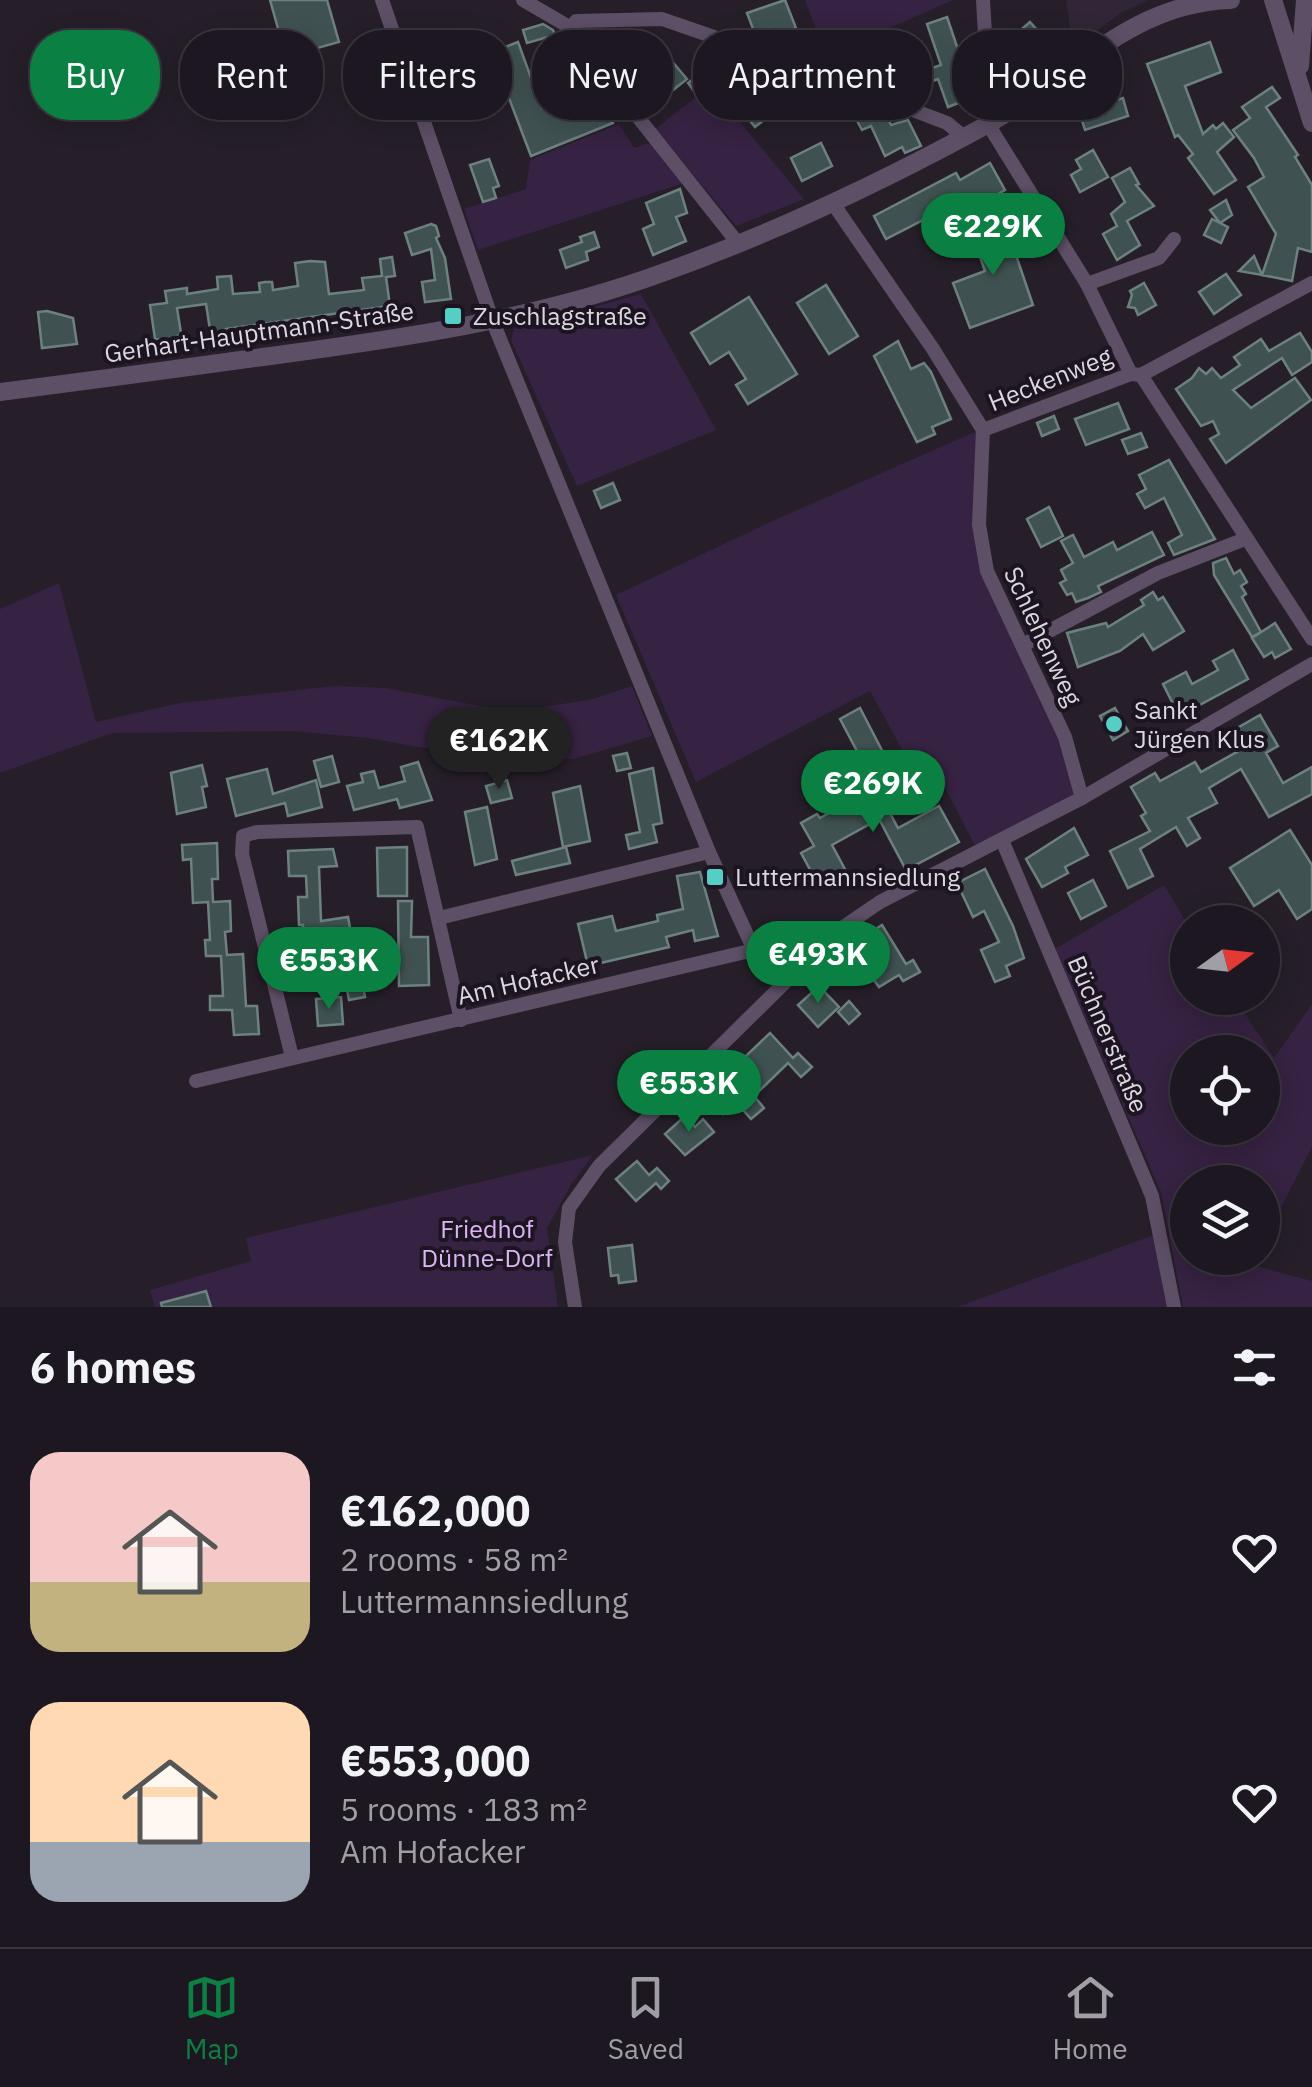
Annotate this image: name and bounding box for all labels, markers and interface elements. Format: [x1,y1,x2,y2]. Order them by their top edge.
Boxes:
chip: Buy [30,30,160,120]
chip: Rent [180,30,323,120]
chip: Filters [343,30,512,120]
chip: New [532,30,673,120]
chip: Apartment [693,30,932,120]
chip: House [952,30,1122,120]
pin: €229K [923,193,1063,278]
text: €229K [943,204,1043,246]
street label: Gerhart-Hauptmann-Straße [102,293,416,370]
place label: Zuschlagstraße [473,299,647,332]
marker: Zuschlagstraße [442,305,464,327]
street label: Heckenweg [983,339,1117,418]
street label: Schlehenweg [997,561,1090,711]
place label: Sankt Jürgen Klus [1134,693,1265,755]
pin: €162K [429,707,569,792]
marker: Sankt Jürgen Klus [1103,713,1125,735]
text: €162K [449,718,549,760]
pin: €269K [803,750,943,835]
text: €269K [823,761,923,803]
place label: Luttermannsiedlung [735,860,960,893]
marker: Luttermannsiedlung [704,866,726,888]
north arrow [1170,905,1280,1015]
map controls [1170,905,1280,1275]
pin: €493K [748,921,888,1006]
pin: €553K [259,927,399,1012]
text: €493K [768,932,868,974]
text: €553K [279,938,379,980]
street label: Am Hofacker [454,947,602,1012]
street label: Büchnerstraße [1061,950,1156,1117]
button: locate [1170,1035,1280,1145]
pin: €553K [619,1050,759,1135]
text: €553K [639,1061,739,1103]
button: layers [1170,1165,1280,1275]
park label: Friedhof Dünne-Dorf [421,1212,553,1274]
text: 6 homes [30,1340,196,1395]
icon: filters [1227,1340,1282,1395]
text: €162,000 [340,1483,531,1538]
icon: home [110,1492,230,1612]
icon: heart [1227,1525,1282,1580]
text: 2 rooms · 58 m² [340,1538,568,1580]
text: Luttermannsiedlung [340,1580,628,1622]
text: €553,000 [340,1733,531,1788]
icon: home [110,1742,230,1862]
icon: heart [1227,1775,1282,1830]
text: 5 rooms · 183 m² [340,1788,587,1830]
text: Am Hofacker [340,1830,526,1872]
tab: Map [184,1970,239,2067]
tab: Saved [608,1970,684,2067]
tab: Home [1052,1970,1128,2067]

